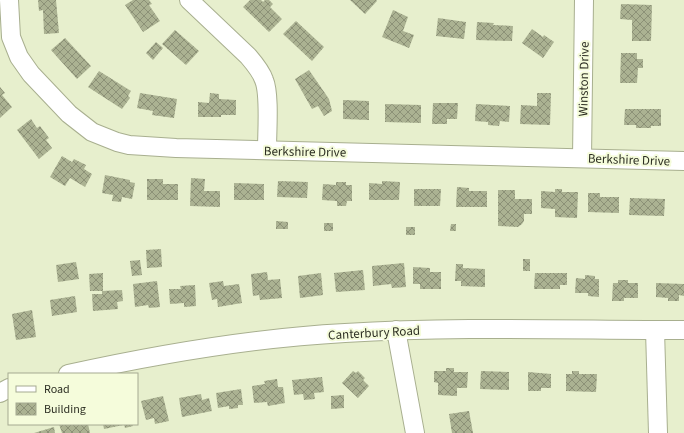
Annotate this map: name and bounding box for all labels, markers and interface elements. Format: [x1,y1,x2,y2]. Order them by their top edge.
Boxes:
street label: Winston Drive [574,41,594,117]
street label: Berkshire Drive [264,142,346,162]
street label: Berkshire Drive [587,150,670,170]
street label: Canterbury Road [328,322,420,344]
legend [8,373,138,425]
text: Road [44,381,70,398]
text: Building [44,401,86,418]

